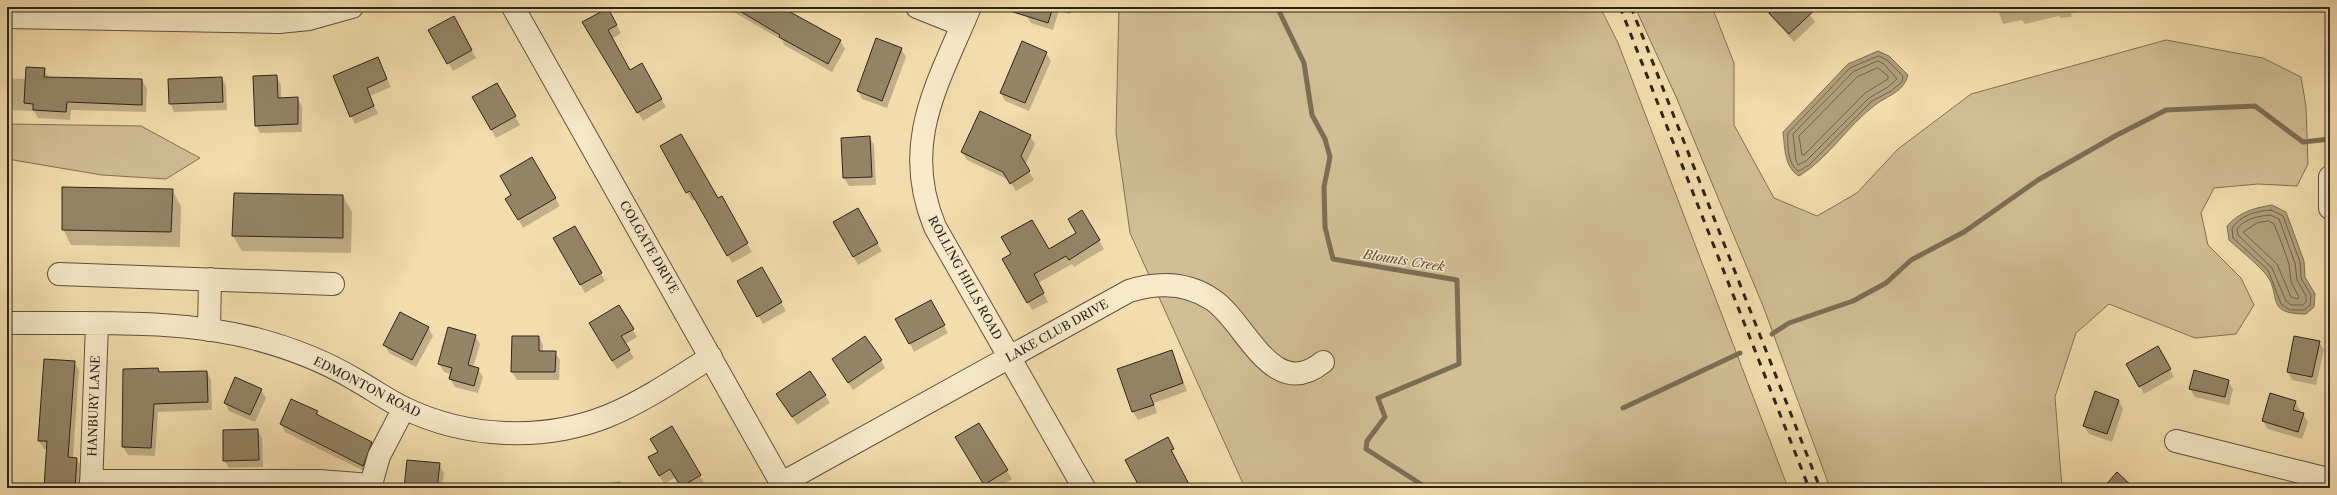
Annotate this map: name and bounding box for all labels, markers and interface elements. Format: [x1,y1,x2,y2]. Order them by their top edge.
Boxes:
street label: COLGATE DRIVE [617,198,682,296]
street label: ROLLING HILLS ROAD [925,213,1006,342]
water label: Blounts Creek [1361,245,1446,274]
street label: LAKE CLUB DRIVE [1003,296,1111,365]
street label: EDMONTON ROAD [311,353,424,420]
street label: HANBURY LANE [84,355,103,457]

